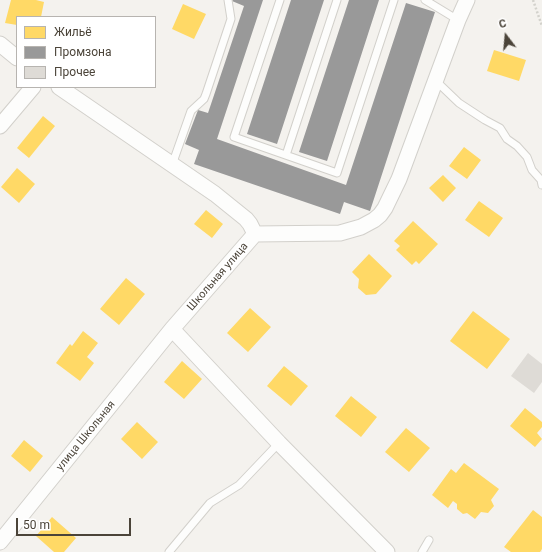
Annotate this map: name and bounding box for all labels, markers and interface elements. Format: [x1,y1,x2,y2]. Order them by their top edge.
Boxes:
legend [16,16,156,88]
north arrow [486,16,526,56]
text: С [497,17,508,31]
text: Жильё [54,25,92,39]
text: Промзона [54,45,111,59]
text: Прочее [54,65,95,79]
street label: Школьная улица [185,240,251,314]
street label: улица Школьная [54,398,118,474]
scale bar [18,510,133,536]
text: 50 m [23,518,50,532]

